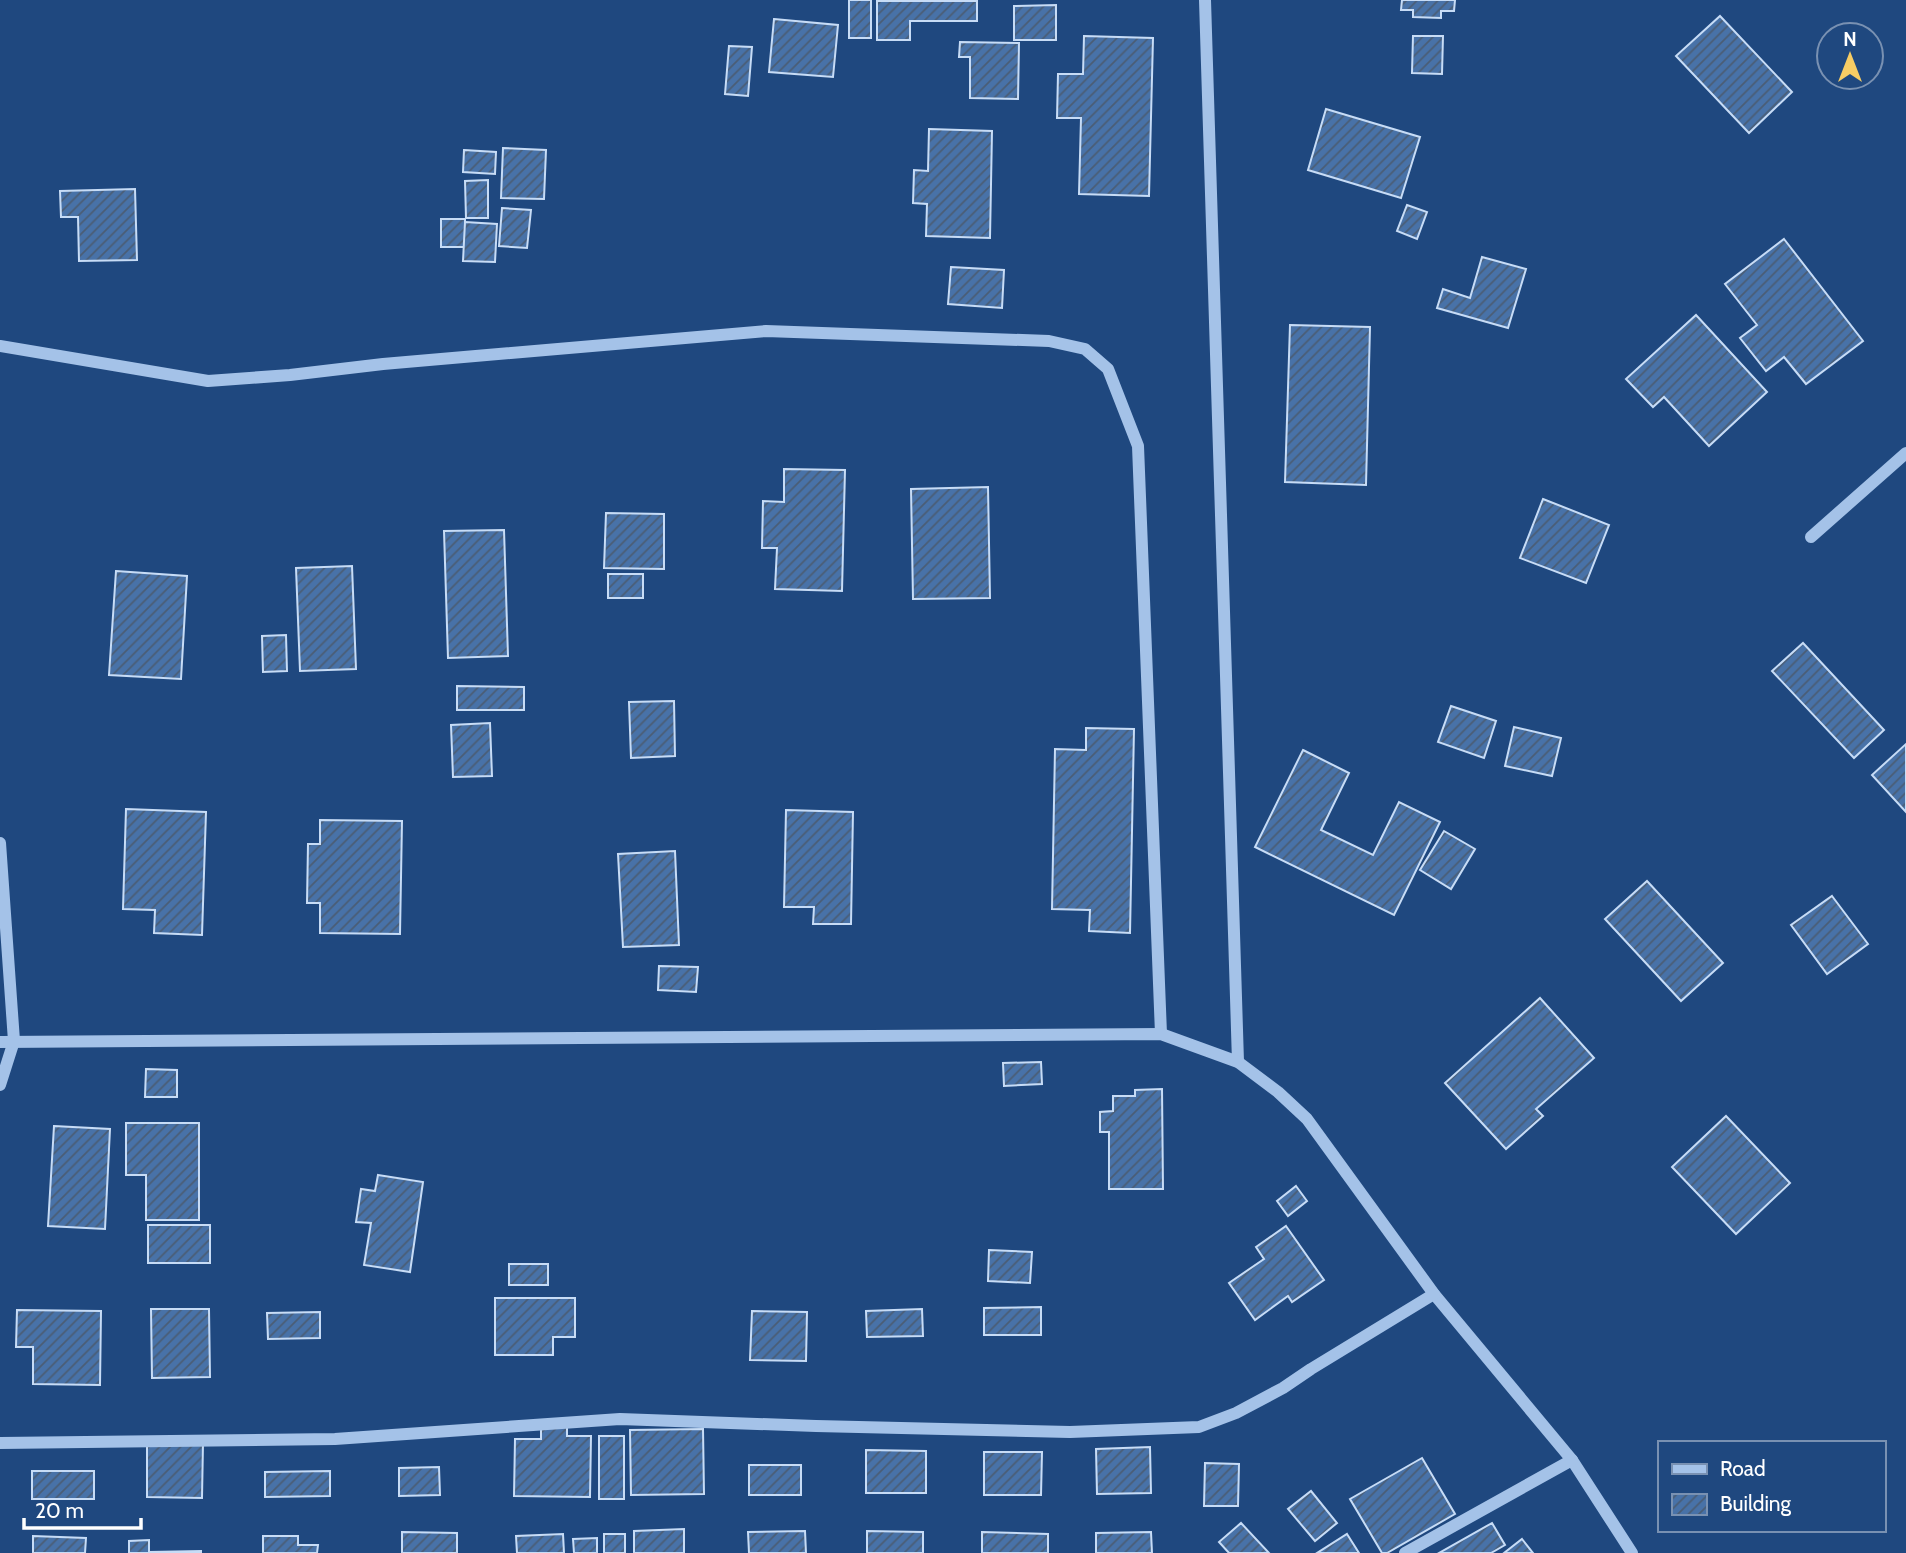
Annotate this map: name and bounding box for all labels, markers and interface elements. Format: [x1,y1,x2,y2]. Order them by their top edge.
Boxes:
north arrow [1815,21,1885,91]
text: N [1843,28,1857,51]
legend [1658,1441,1885,1532]
text: Road [1720,1456,1766,1481]
scale bar [24,1486,142,1530]
text: Building [1720,1491,1792,1516]
text: 20 m [35,1498,84,1523]

